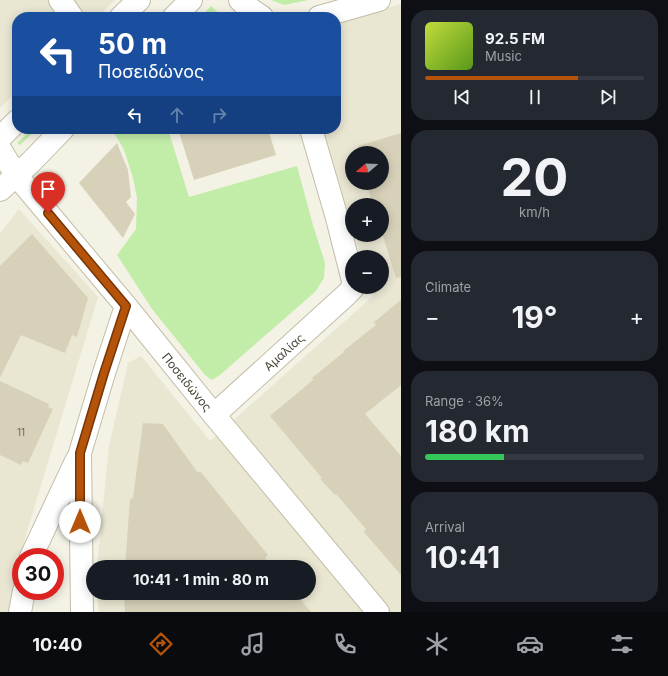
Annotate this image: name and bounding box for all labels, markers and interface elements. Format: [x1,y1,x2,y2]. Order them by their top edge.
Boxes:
text: 50 m [98,27,167,61]
icon: left [32,28,84,80]
text: 92.5 FM [485,29,545,48]
text: Music [485,48,522,64]
text: Ποσειδώνος [98,61,204,82]
icon: previous [451,86,473,108]
icon: pause [524,86,546,108]
icon: next [597,86,619,108]
icon: left [124,104,146,126]
icon: ahead [166,104,188,126]
icon: right [208,104,230,126]
north arrow [345,146,389,190]
map controls [345,146,389,294]
text: 20 [501,146,568,209]
pin [31,172,65,213]
icon: arrive [37,178,59,200]
button: + [345,198,389,242]
text: km/h [519,204,550,220]
button: − [345,250,389,294]
text: Climate [425,279,471,295]
text: 19° [511,299,558,335]
text: − [425,304,440,330]
text: + [629,304,644,330]
street label: Αμαλίας [261,330,307,374]
street label: Ποσειδώνος [159,350,215,414]
text: Range · 36% [425,393,504,409]
text: 180 km [425,413,530,449]
house number: 11 [17,426,25,438]
position arrow [59,501,101,543]
text: Arrival [425,519,465,535]
text: 10:41 [425,539,500,575]
speed limit sign: 30 [12,548,64,600]
text: 10:41 · 1 min · 80 m [133,570,269,589]
icon: directions [147,630,175,658]
icon: music [239,630,267,658]
icon: phone [331,630,359,658]
icon: climate [423,630,451,658]
icon: car [516,630,544,658]
icon: filters [608,630,636,658]
text: 10:40 [32,634,82,655]

